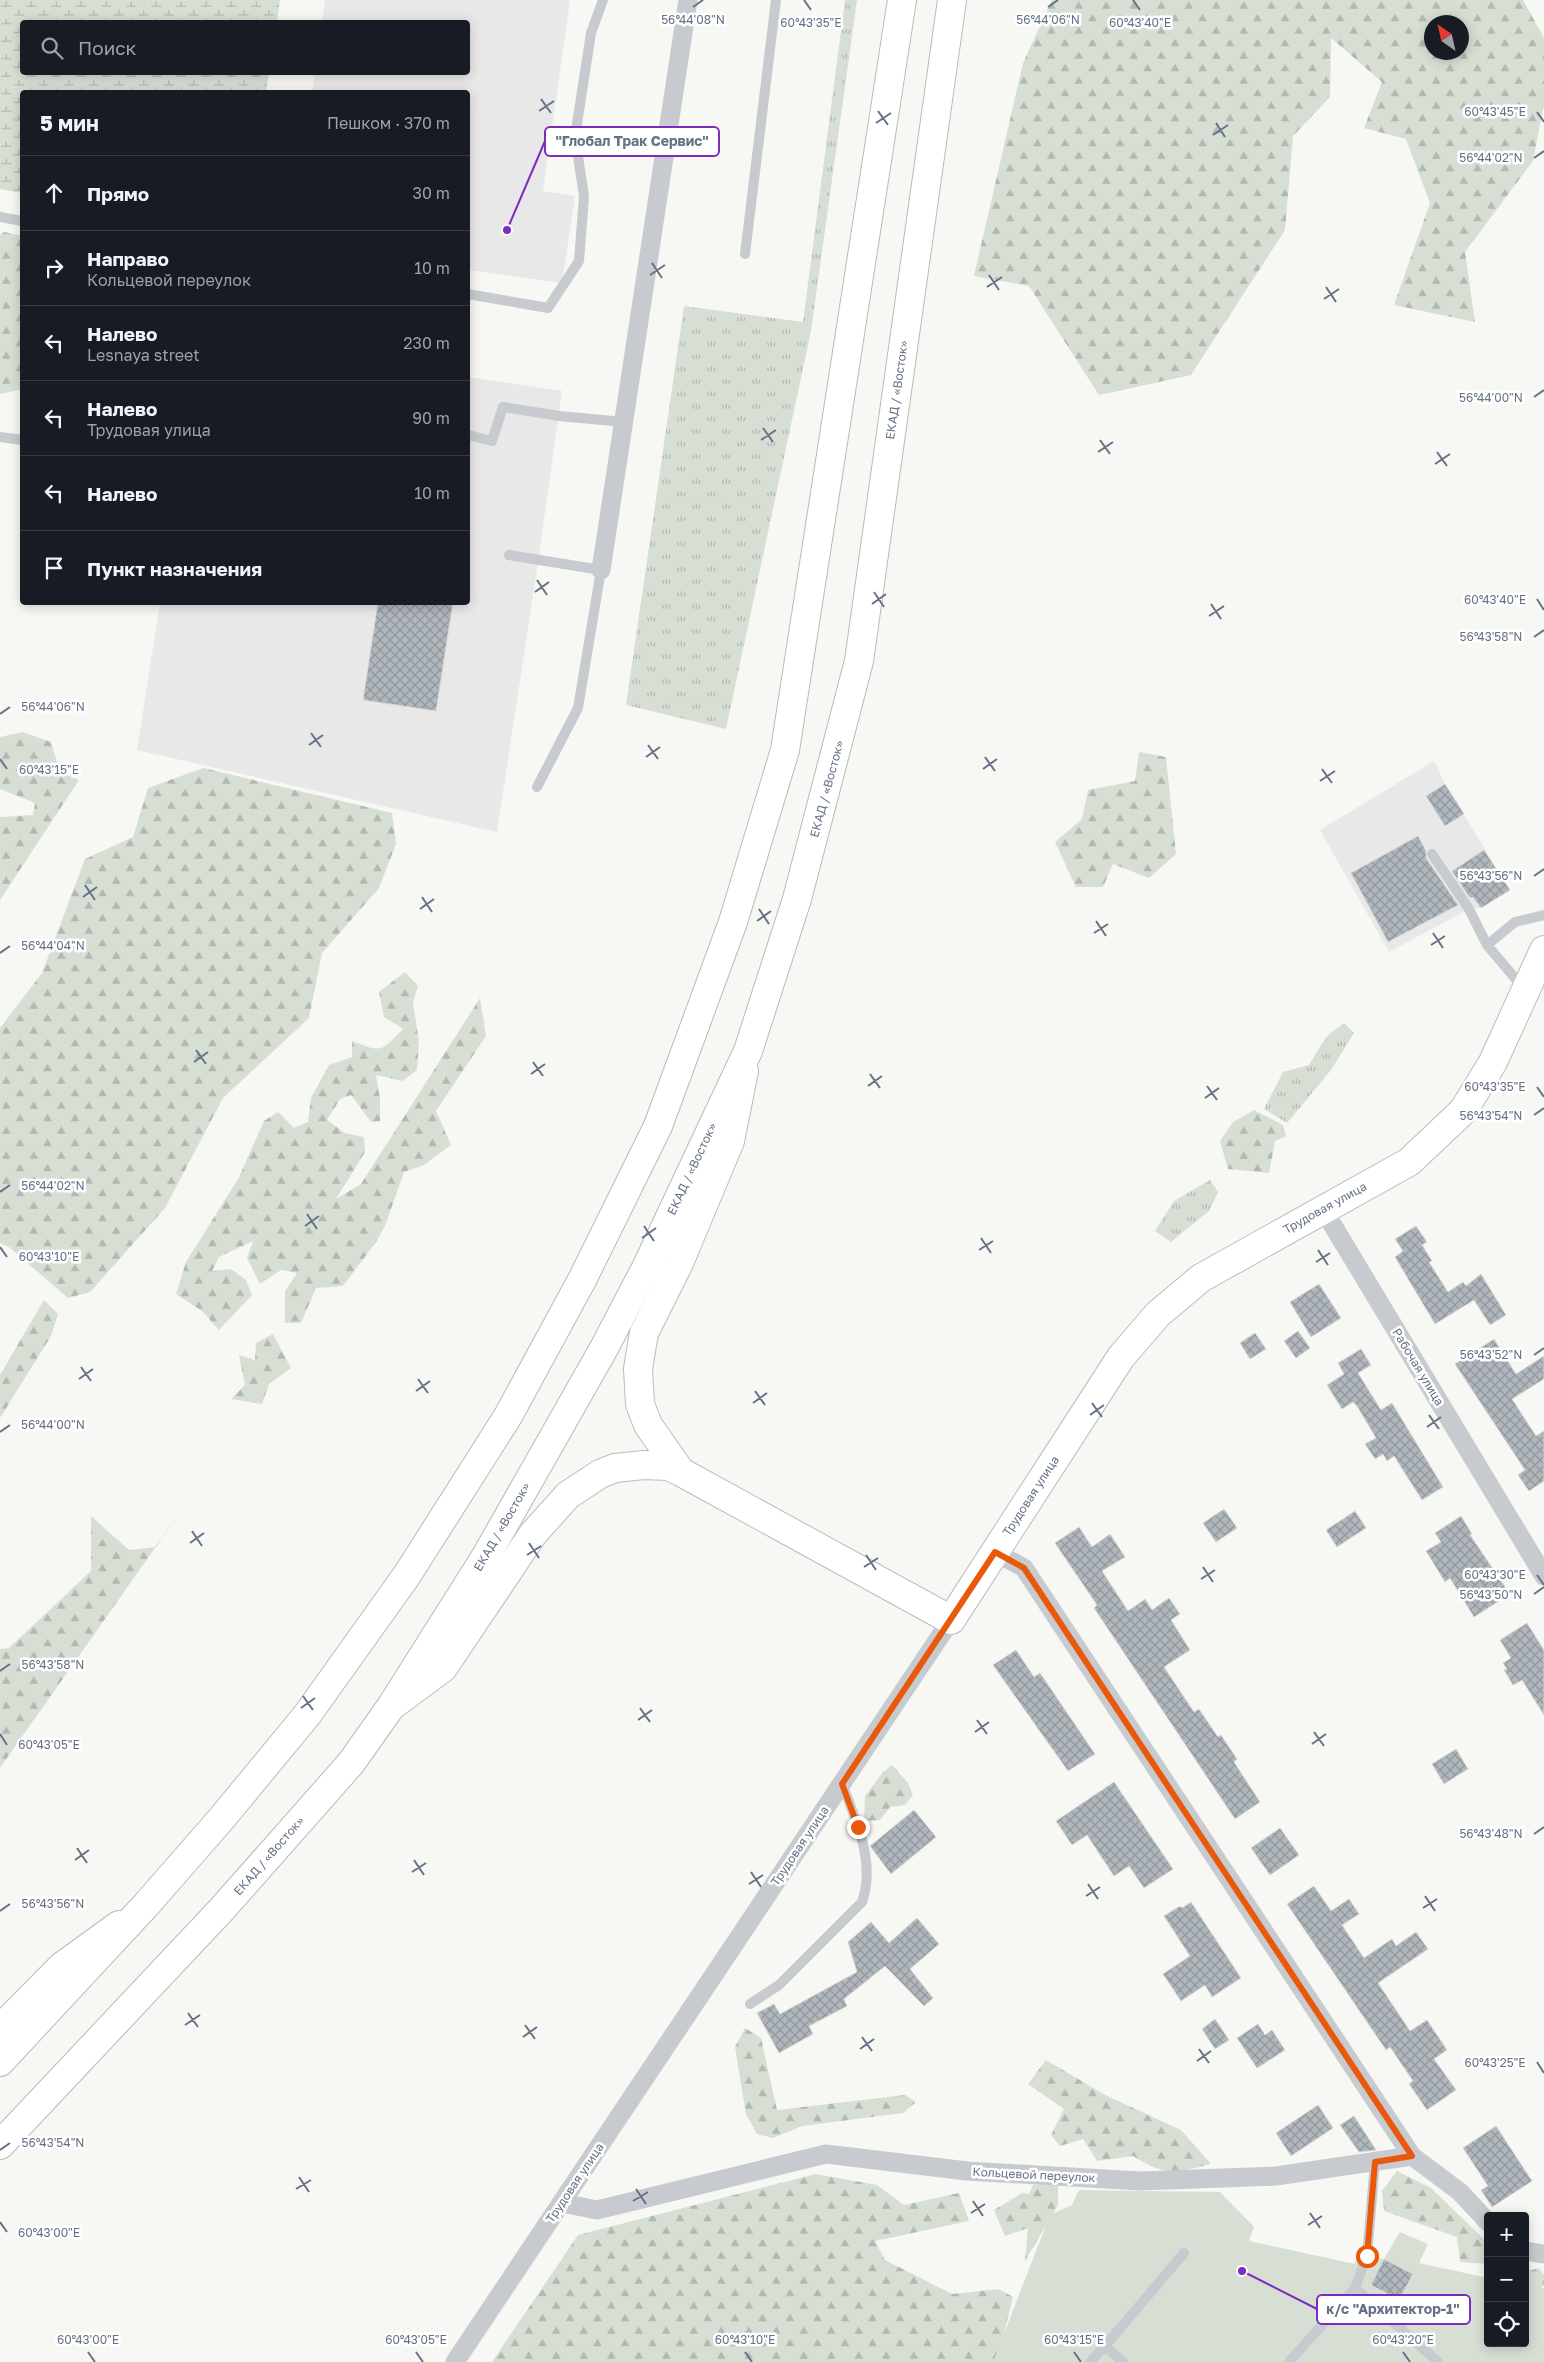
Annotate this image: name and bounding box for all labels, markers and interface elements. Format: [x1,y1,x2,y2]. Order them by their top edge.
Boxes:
text: 56°44'08"N [661,12,725,27]
text: 56°44'06"N [1016,12,1080,27]
text: 60°43'35"E [780,15,842,30]
text: 60°43'40"E [1109,15,1171,30]
north arrow [1424,15,1469,60]
search box [20,20,470,75]
icon: search [38,34,66,62]
text: Поиск [78,36,137,59]
text: 60°43'45"E [1464,104,1526,119]
text: 5 мин [40,110,99,136]
text: Пешком · 370 m [327,113,450,133]
callout: "Глобал Трак Сервис" [545,127,719,156]
text: "Глобал Трак Сервис" [555,132,709,149]
text: 56°44'02"N [1459,150,1523,165]
icon: ahead [40,179,68,207]
text: Прямо [87,182,149,205]
text: 30 m [413,183,450,203]
text: Направо [87,247,169,270]
icon: right [40,254,68,282]
text: 10 m [414,258,450,278]
text: Кольцевой переулок [87,270,251,290]
text: Налево [87,322,157,345]
icon: left [40,329,68,357]
text: 230 m [403,333,450,353]
street label: ЕКАД / «Восток» [882,339,911,440]
text: Lesnaya street [87,345,200,365]
text: 56°44'00"N [1459,390,1523,405]
text: Налево [87,397,157,420]
icon: left [40,404,68,432]
text: 90 m [412,408,450,428]
text: Трудовая улица [87,420,211,440]
icon: left [40,479,68,507]
text: Налево [87,482,157,505]
text: 10 m [414,483,450,503]
icon: arrive [40,554,68,582]
text: Пункт назначения [87,557,262,580]
text: 60°43'40"E [1464,592,1526,607]
text: 56°43'58"N [1460,629,1522,644]
text: 56°44'06"N [21,699,85,714]
street label: ЕКАД / «Восток» [806,738,847,839]
text: 60°43'15"E [19,762,79,777]
text: 56°43'56"N [1460,868,1522,883]
text: 56°44'04"N [21,938,85,953]
text: 60°43'35"E [1464,1079,1526,1094]
text: 56°43'54"N [1460,1108,1522,1123]
street label: ЕКАД / «Восток» [664,1120,720,1217]
text: 56°44'02"N [21,1178,85,1193]
street label: Трудовая улица [1280,1178,1369,1237]
text: 60°43'10"E [19,1249,79,1264]
street label: Рабочая улица [1389,1325,1447,1408]
text: 56°43'52"N [1460,1347,1522,1362]
text: 56°44'00"N [21,1417,85,1432]
street label: Трудовая улица [999,1453,1062,1539]
street label: ЕКАД / «Восток» [470,1479,533,1574]
text: 60°43'30"E [1464,1567,1526,1582]
text: 56°43'50"N [1459,1587,1523,1602]
text: 56°43'58"N [22,1657,84,1672]
text: 60°43'05"E [18,1737,80,1752]
street label: Трудовая улица [767,1803,832,1888]
street label: ЕКАД / «Восток» [230,1813,307,1898]
route end [847,1816,870,1839]
text: 56°43'48"N [1459,1826,1523,1841]
text: 56°43'56"N [22,1896,84,1911]
text: 60°43'25"E [1464,2055,1526,2070]
text: 56°43'54"N [22,2135,84,2150]
street label: Трудовая улица [542,2140,607,2225]
street label: Кольцевой переулок [972,2164,1096,2185]
map controls [1484,2212,1529,2347]
button: + [1484,2212,1529,2257]
text: 60°43'00"E [18,2225,80,2240]
route start [1356,2245,1379,2268]
button: − [1484,2257,1529,2302]
callout: к/с "Архитектор-1" [1317,2295,1470,2324]
text: к/с "Архитектор-1" [1326,2300,1460,2317]
button: locate [1484,2302,1529,2347]
text: 60°43'00"E [57,2332,119,2347]
text: 60°43'05"E [385,2332,447,2347]
text: 60°43'10"E [715,2332,775,2347]
text: 60°43'15"E [1044,2332,1104,2347]
text: 60°43'20"E [1372,2332,1434,2347]

